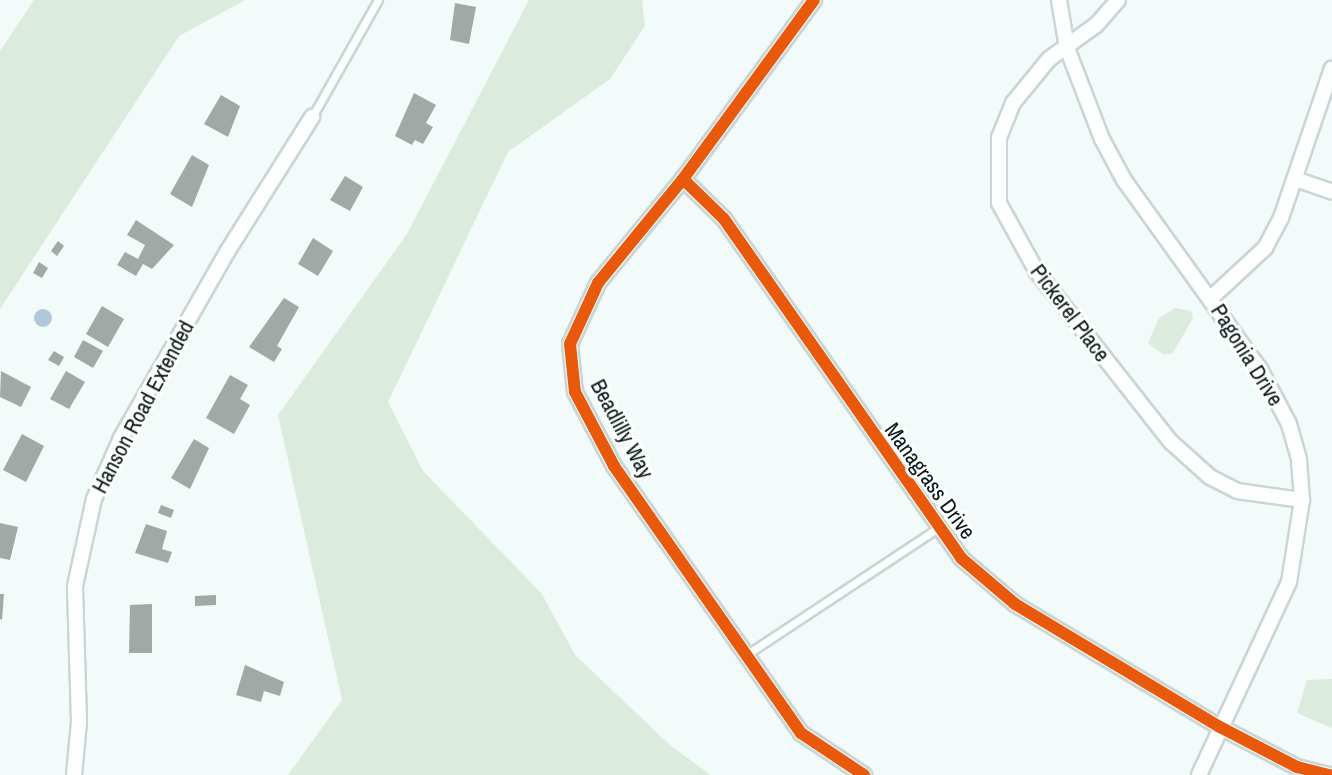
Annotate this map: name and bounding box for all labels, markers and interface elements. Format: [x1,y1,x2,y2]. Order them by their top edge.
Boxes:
street label: Pickerel Place [1025,259,1115,367]
street label: Pagonia Drive [1205,299,1289,411]
street label: Hanson Road Extended [86,316,200,498]
street label: Beadlilly Way [585,375,659,483]
street label: Managrass Drive [879,418,981,544]

